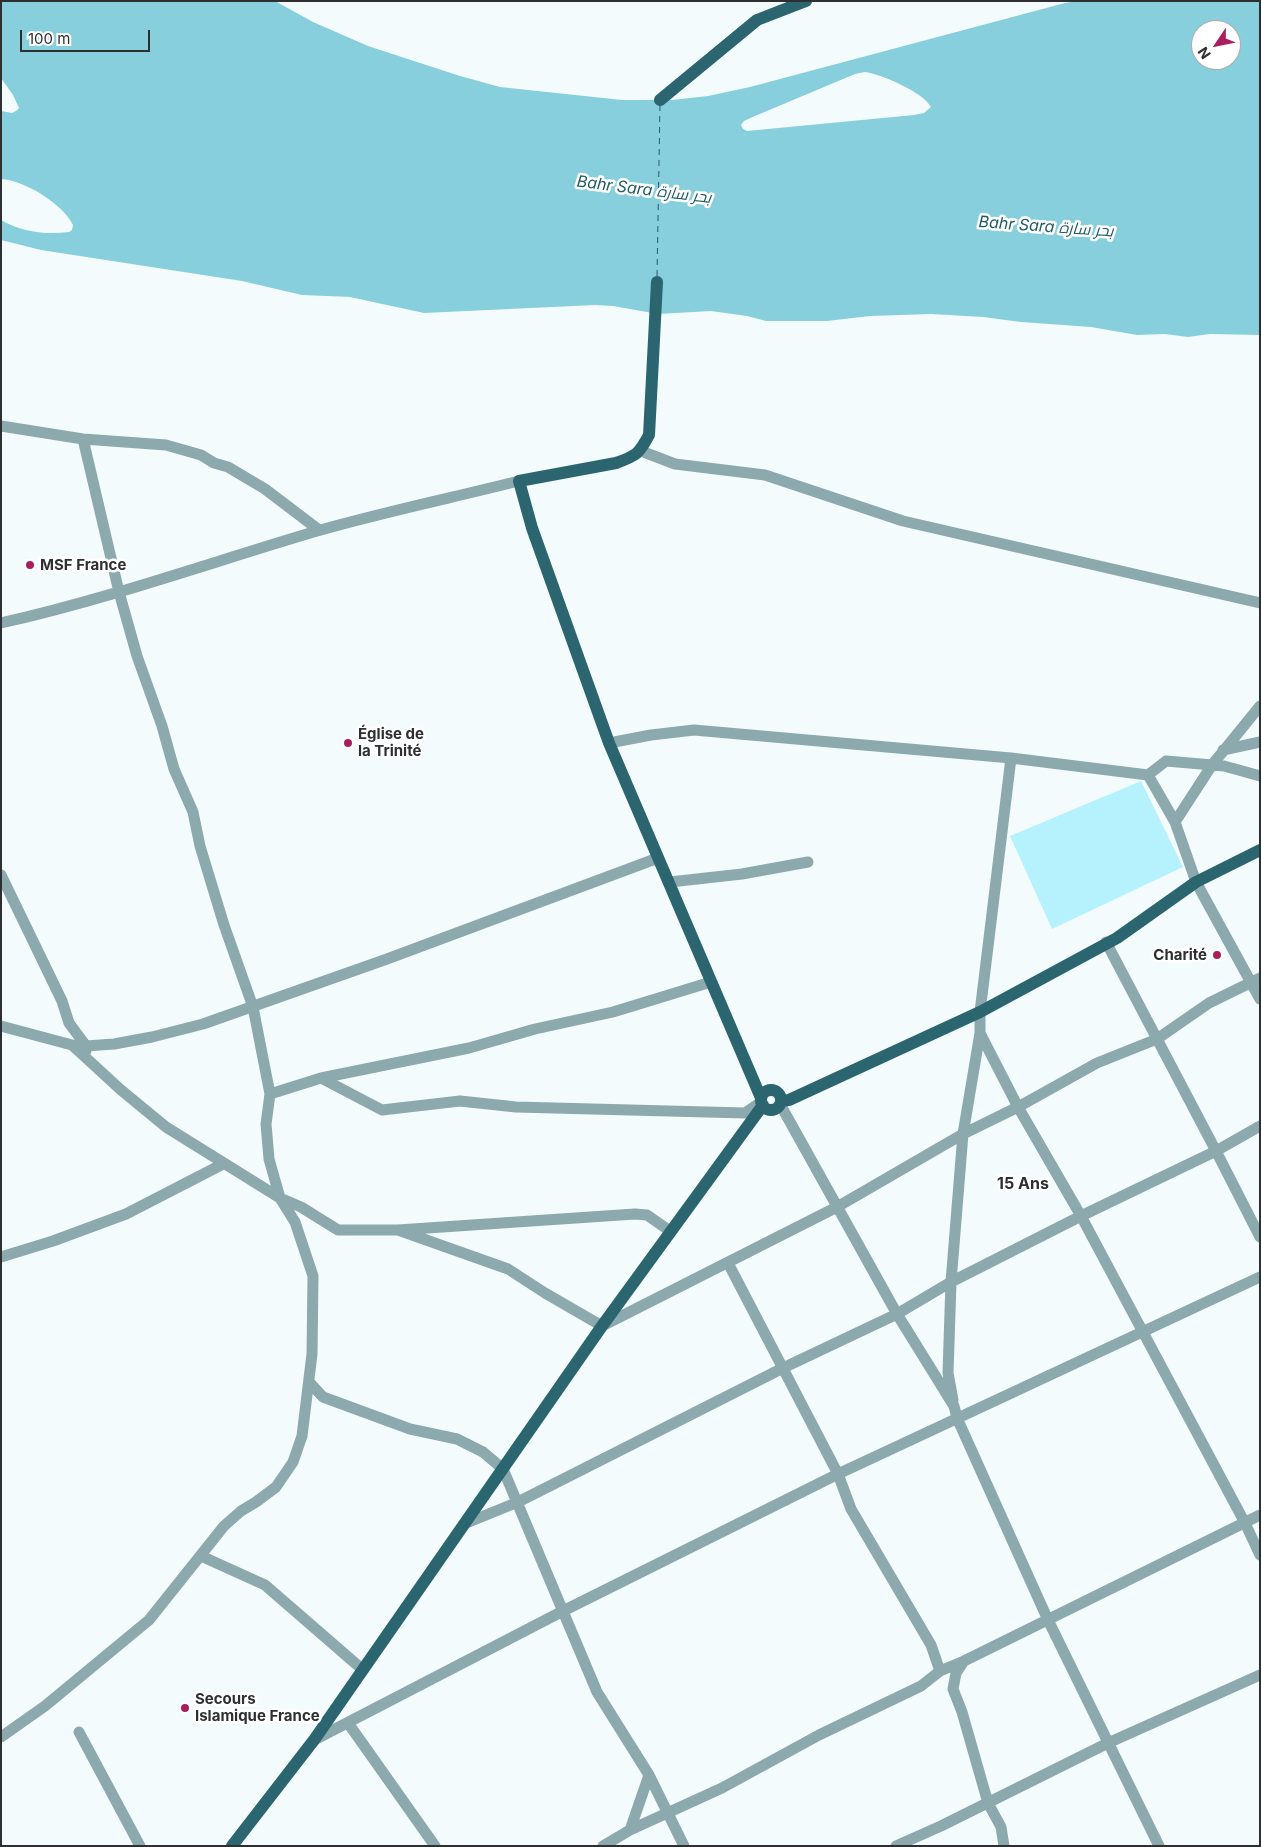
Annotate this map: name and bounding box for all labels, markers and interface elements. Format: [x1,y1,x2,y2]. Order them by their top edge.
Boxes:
scale bar [22,20,152,52]
north arrow [1191,20,1241,70]
text: 100 m [28,29,70,48]
text: N [1194,44,1214,62]
water label: Bahr Sara بحر سارة [576,172,712,208]
water label: Bahr Sara بحر سارة [978,213,1114,241]
place label: MSF France [40,556,126,574]
marker: MSF France [24,559,36,571]
place label: Église de la Trinité [358,725,424,760]
marker: Église de la Trinité [342,737,354,749]
place label: Charité [1153,946,1207,964]
marker: Charité [1211,949,1223,961]
district label: 15 Ans [997,1174,1049,1194]
place label: Secours Islamique France [195,1690,320,1725]
marker: Secours Islamique France [179,1702,191,1714]

